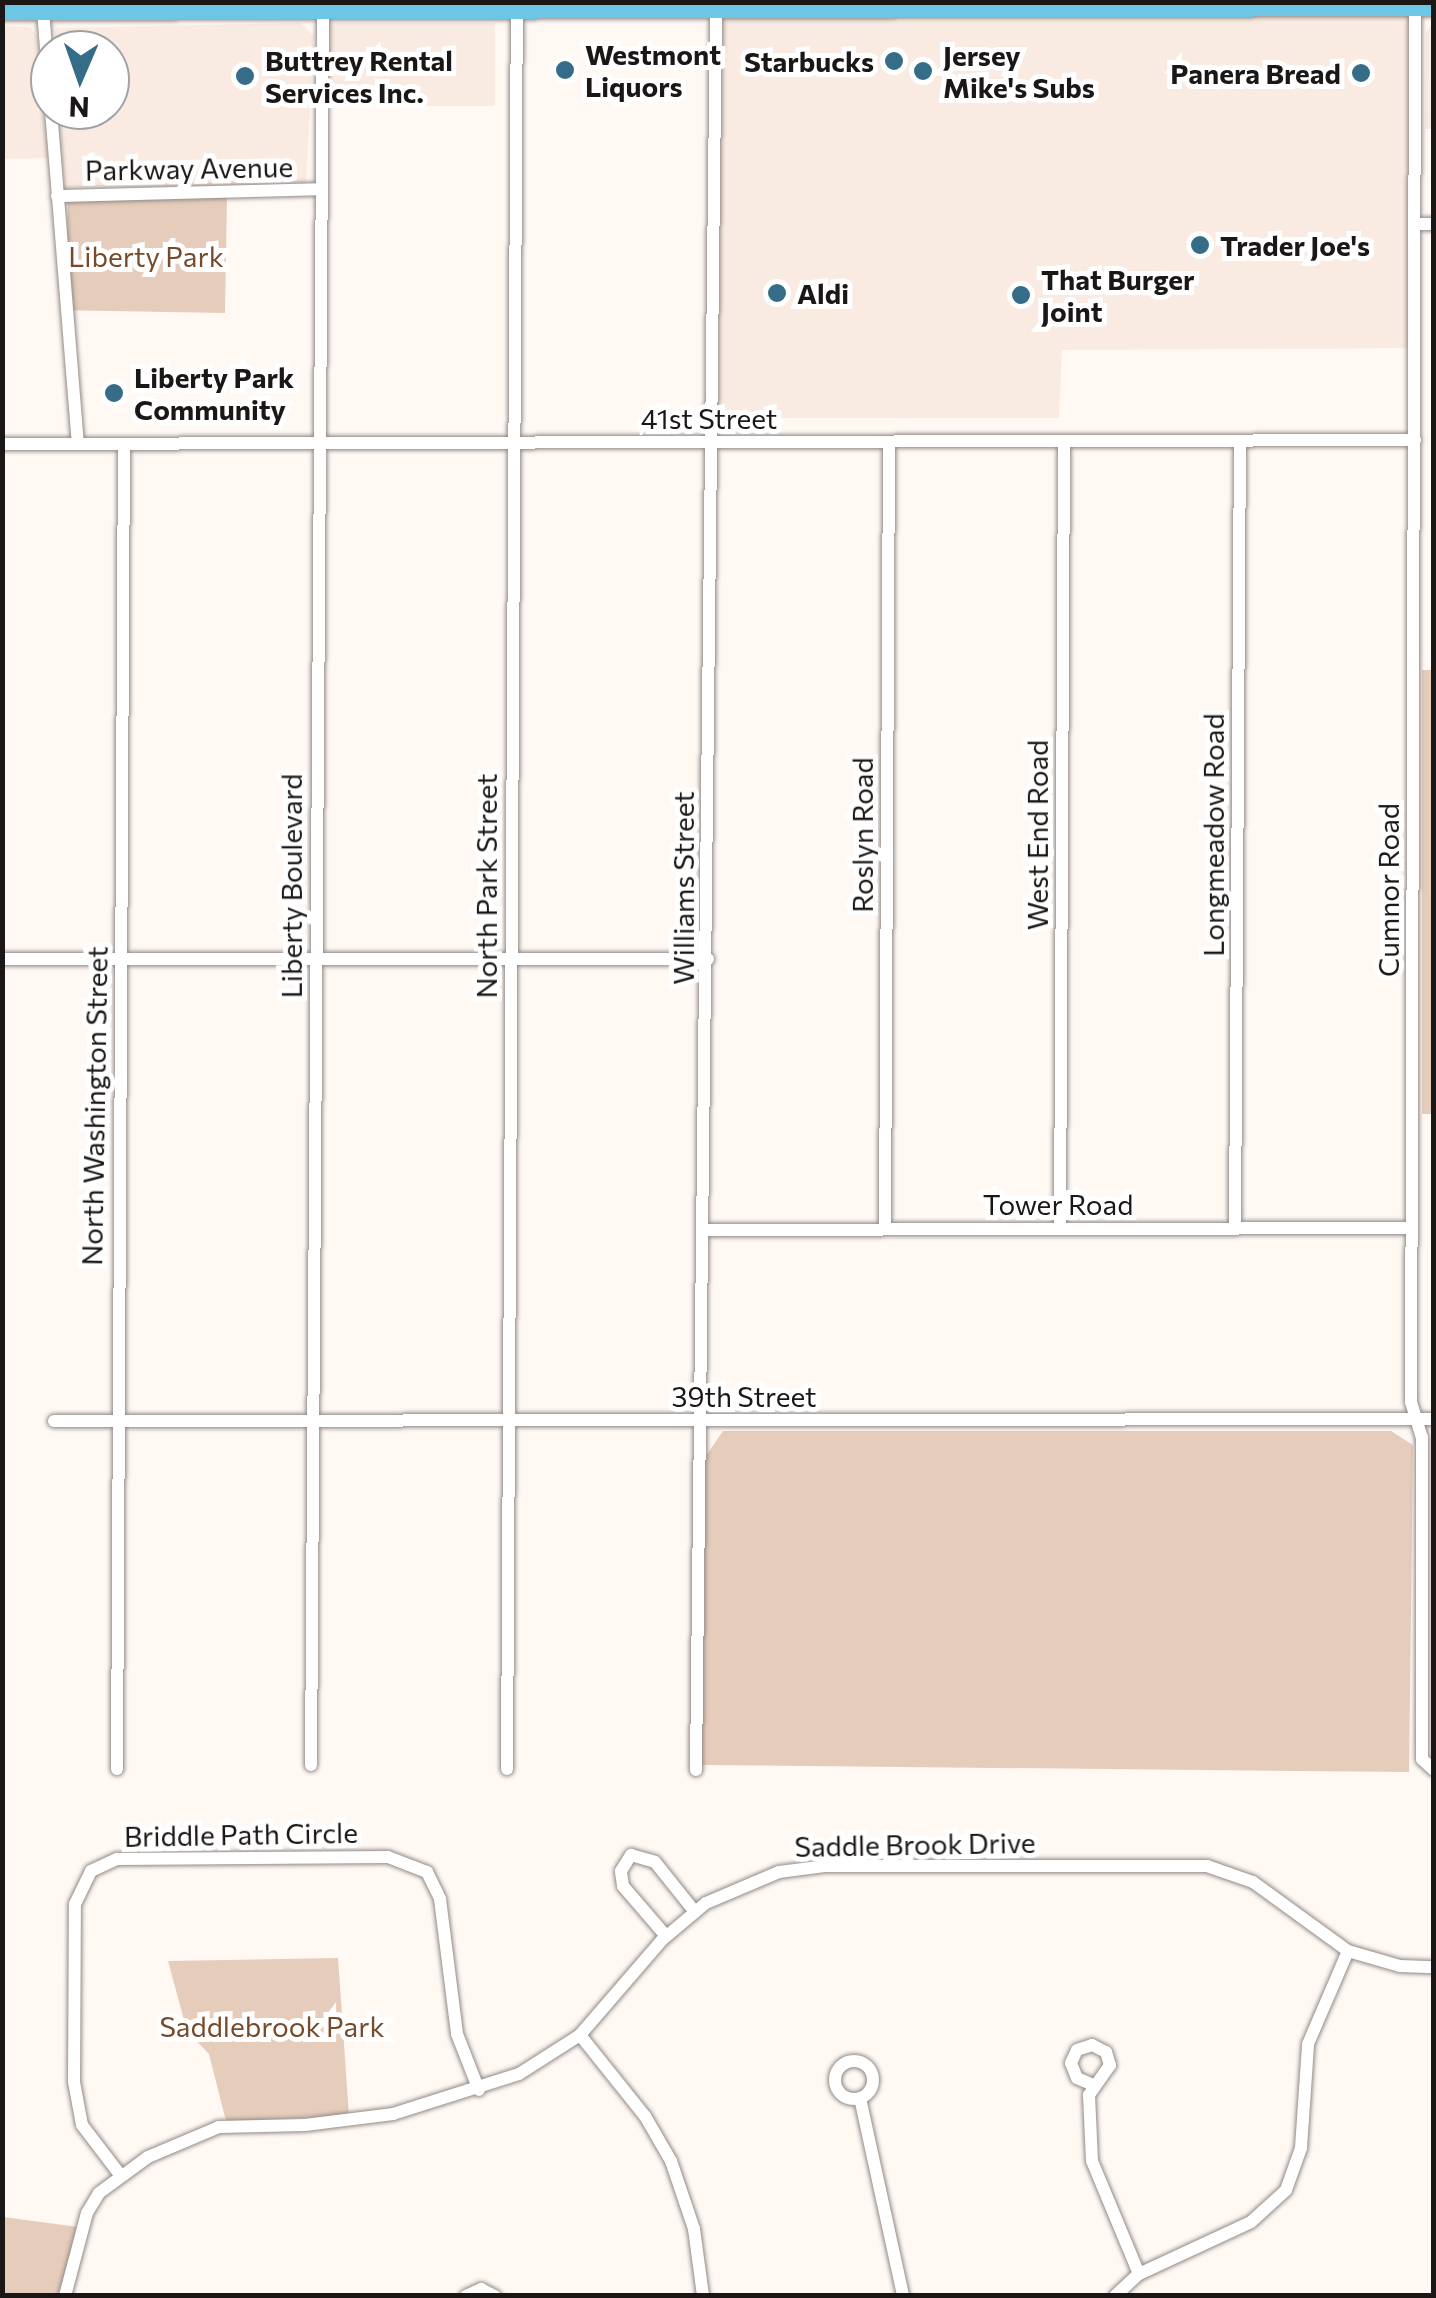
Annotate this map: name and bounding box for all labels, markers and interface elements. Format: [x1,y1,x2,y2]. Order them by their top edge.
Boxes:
north arrow [30,30,130,130]
place label: Westmont Liquors [585,37,721,103]
place label: Jersey Mike's Subs [943,38,1095,104]
place label: Buttrey Rental Services Inc. [265,43,453,109]
place label: Starbucks [744,44,874,78]
marker: Starbucks [883,50,905,72]
place label: Panera Bread [1170,56,1341,90]
marker: Westmont Liquors [554,59,576,81]
marker: Jersey Mike's Subs [912,60,934,82]
marker: Panera Bread [1350,62,1372,84]
marker: Buttrey Rental Services Inc. [234,65,256,87]
text: N [68,91,90,125]
street label: Parkway Avenue [85,149,293,187]
place label: Trader Joe's [1220,228,1370,262]
marker: Trader Joe's [1189,234,1211,256]
park label: Liberty Park [68,239,224,273]
place label: That Burger Joint [1041,262,1195,328]
place label: Aldi [797,276,849,310]
marker: Aldi [766,282,788,304]
marker: That Burger Joint [1010,284,1032,306]
place label: Liberty Park Community [134,360,294,426]
marker: Liberty Park Community [103,382,125,404]
street label: 41st Street [641,401,777,435]
street label: Longmeadow Road [1196,713,1230,957]
street label: West End Road [1020,740,1054,930]
street label: Roslyn Road [845,757,879,913]
street label: Liberty Boulevard [274,774,308,998]
street label: North Park Street [469,774,503,998]
street label: Williams Street [666,791,700,985]
street label: Cumnor Road [1371,803,1405,977]
street label: North Washington Street [74,946,114,1266]
street label: Tower Road [983,1187,1133,1221]
street label: 39th Street [672,1379,816,1413]
street label: Briddle Path Circle [124,1815,358,1853]
street label: Saddle Brook Drive [794,1825,1036,1863]
park label: Saddlebrook Park [159,2009,385,2043]

